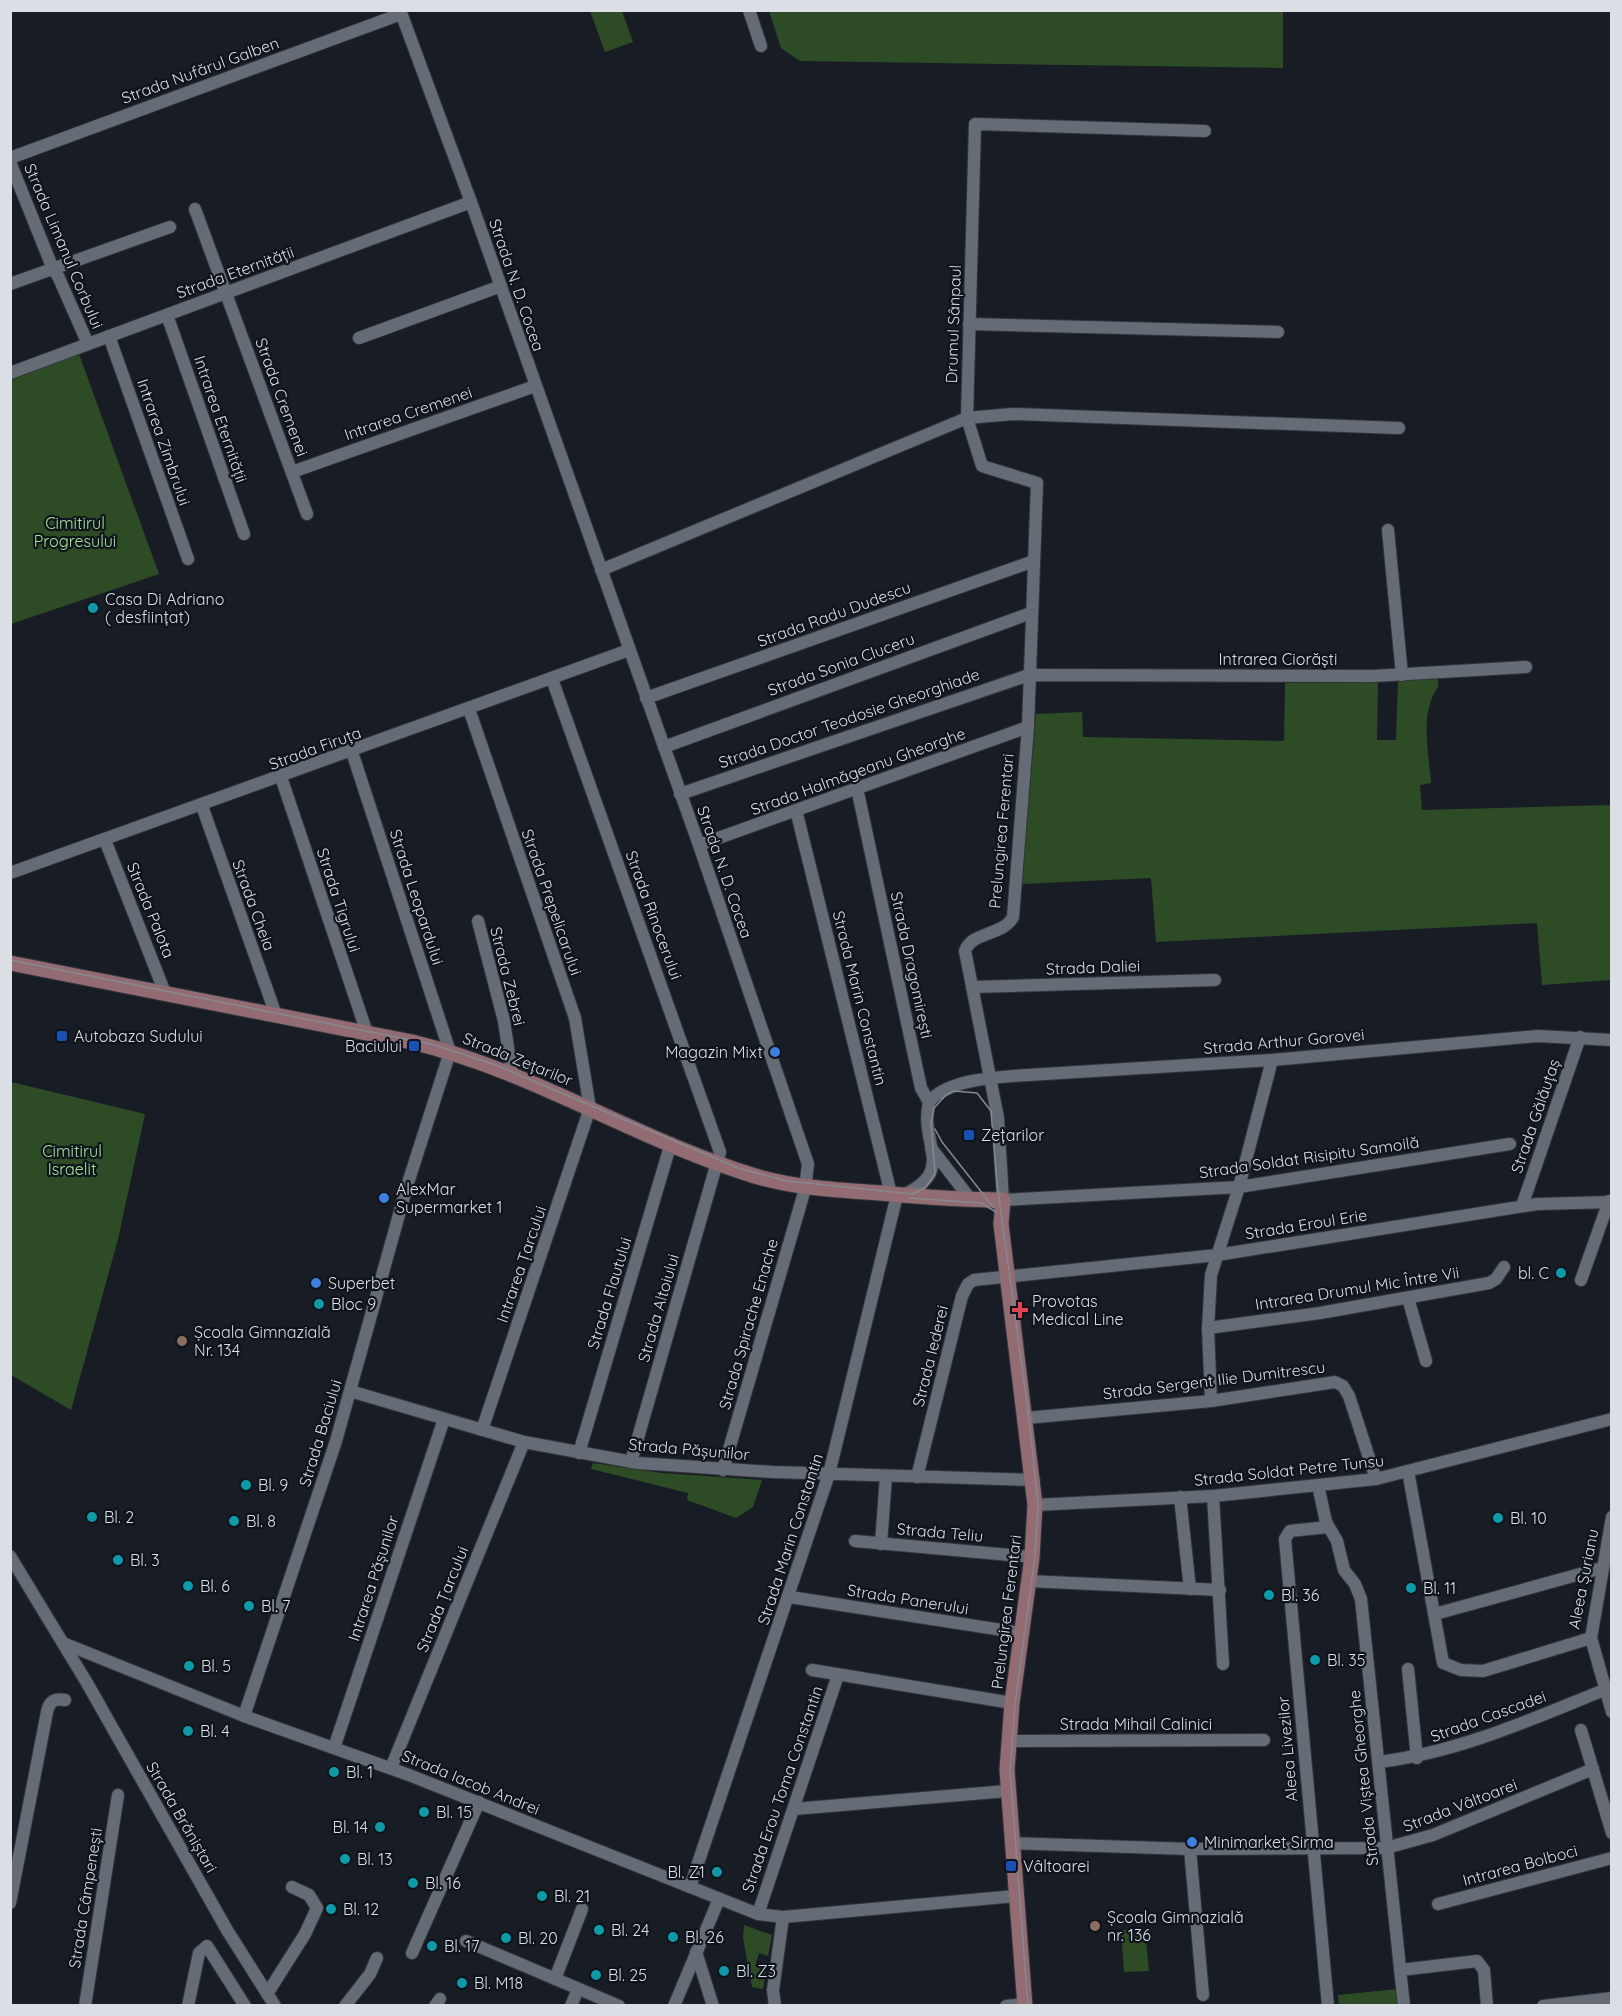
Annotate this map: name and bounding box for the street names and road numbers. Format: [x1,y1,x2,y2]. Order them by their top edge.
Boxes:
street label: Strada Nufărul Galben [119,32,281,108]
street label: Strada Limanul Corbului [20,160,108,332]
street label: Strada N. D. Cocea [485,216,549,354]
street label: Strada Eternității [174,241,296,303]
street label: Drumul Sânpaul [941,264,965,384]
street label: Strada Cremenei [251,335,313,459]
street label: Intrarea Eternității [190,353,252,485]
street label: Intrarea Zimbrului [133,376,195,508]
street label: Intrarea Cremenei [341,382,475,444]
street label: Strada Radu Dudescu [754,577,914,651]
street label: Strada Sonia Cluceru [765,628,917,700]
street label: Intrarea Ciorăști [1219,649,1337,669]
street label: Strada Doctor Teodosie Gheorghiade [716,664,982,772]
street label: Strada Firuța [266,722,364,774]
street label: Strada Halmăgeanu Gheorghe [748,723,968,819]
street label: Prelungirea Ferentari [984,753,1018,909]
street label: Strada N. D. Cocea [693,803,757,941]
street label: Strada Prepelicarului [518,826,586,978]
street label: Strada Leopardului [386,827,448,967]
street label: Strada Tigrului [313,845,365,955]
street label: Strada Rinocerului [621,848,687,982]
street label: Strada Cheia [228,857,280,953]
street label: Strada Palota [123,859,179,961]
street label: Strada Dragomirești [887,890,937,1040]
street label: Strada Marin Constantin [829,909,891,1087]
street label: Strada Zebrei [486,925,530,1027]
street label: Strada Daliei [1045,955,1141,979]
street label: Strada Arthur Gorovei [1203,1024,1365,1058]
street label: Strada Zețarilor [460,1028,576,1090]
street label: Strada Gălăuțaș [1506,1056,1564,1176]
street label: Strada Soldat Risipitu Samoilă [1198,1132,1420,1182]
street label: Intrarea Țarcului [492,1203,550,1325]
street label: Strada Eroul Erie [1244,1204,1368,1244]
street label: Strada Flautului [582,1235,636,1351]
street label: Strada Spirache Enache [714,1236,782,1412]
street label: Strada Altoiului [633,1252,683,1364]
street label: Intrarea Drumul Mic Între Vii [1253,1262,1461,1314]
street label: Strada Iederei [908,1303,952,1409]
street label: Strada Sergent Ilie Dumitrescu [1102,1356,1326,1404]
street label: Strada Baciului [294,1377,346,1489]
street label: Strada Pășunilor [628,1434,750,1464]
street label: Strada Soldat Petre Tunsu [1193,1450,1385,1490]
street label: Strada Marin Constantin [753,1451,827,1627]
street label: Intrarea Pășunilor [343,1513,403,1643]
street label: Strada Teliu [896,1518,984,1546]
street label: Aleea Șurianu [1563,1527,1603,1631]
street label: Prelungirea Ferentari [987,1534,1025,1690]
street label: Strada Țarcului [412,1543,472,1655]
street label: Strada Panerului [846,1580,970,1618]
street label: Strada Erou Toma Constantin [737,1683,827,1895]
street label: Strada Cascadei [1427,1686,1549,1746]
street label: Strada Viștea Gheorghe [1344,1689,1382,1867]
street label: Aleea Livezilor [1272,1695,1302,1803]
street label: Strada Mihail Calinici [1060,1714,1212,1734]
street label: Strada Iacob Andrei [399,1745,543,1819]
street label: Strada Brăniștari [142,1758,222,1876]
street label: Strada Vâltoarei [1400,1774,1520,1836]
street label: Strada Câmpenești [64,1826,106,1970]
street label: Intrarea Bolboci [1460,1840,1580,1890]

